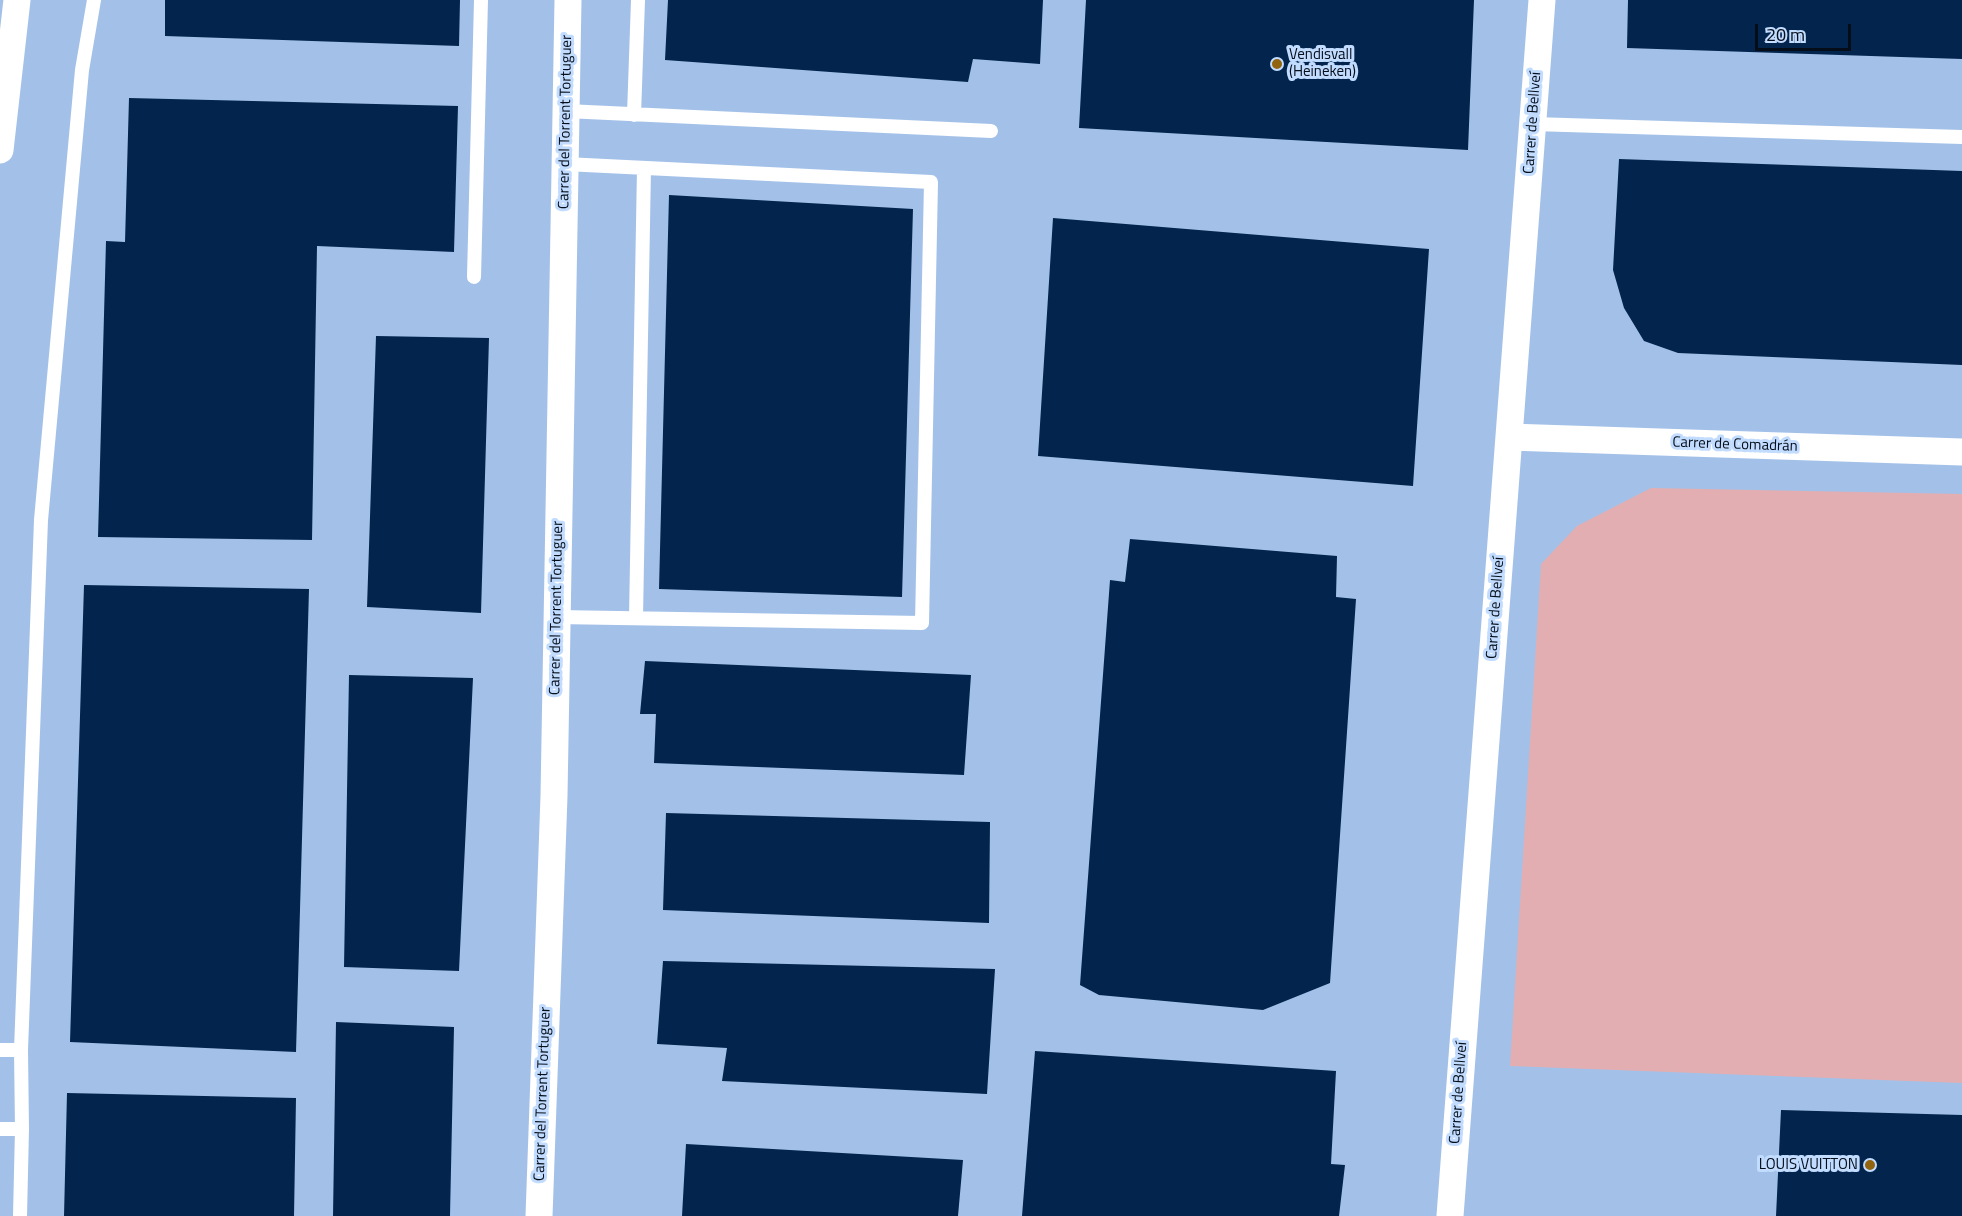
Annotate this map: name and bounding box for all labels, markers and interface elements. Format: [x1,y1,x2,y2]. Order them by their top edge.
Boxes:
scale bar [1758,12,1854,50]
text: 20 m [1766,21,1805,48]
street label: Carrer del Torrent Tortuguer [555,35,577,209]
place label: Vendisvall (Heineken) [1289,46,1356,81]
marker: Vendisvall (Heineken) [1270,57,1284,71]
street label: Carrer de Bellveí [1520,71,1546,175]
street label: Carrer de Comadrán [1672,434,1798,456]
street label: Carrer del Torrent Tortuguer [546,521,568,695]
street label: Carrer de Bellveí [1483,556,1509,660]
street label: Carrer del Torrent Tortuguer [531,1007,555,1181]
street label: Carrer de Bellveí [1446,1041,1472,1145]
place label: LOUIS VUITTON [1759,1156,1858,1174]
marker: LOUIS VUITTON [1863,1158,1877,1172]

